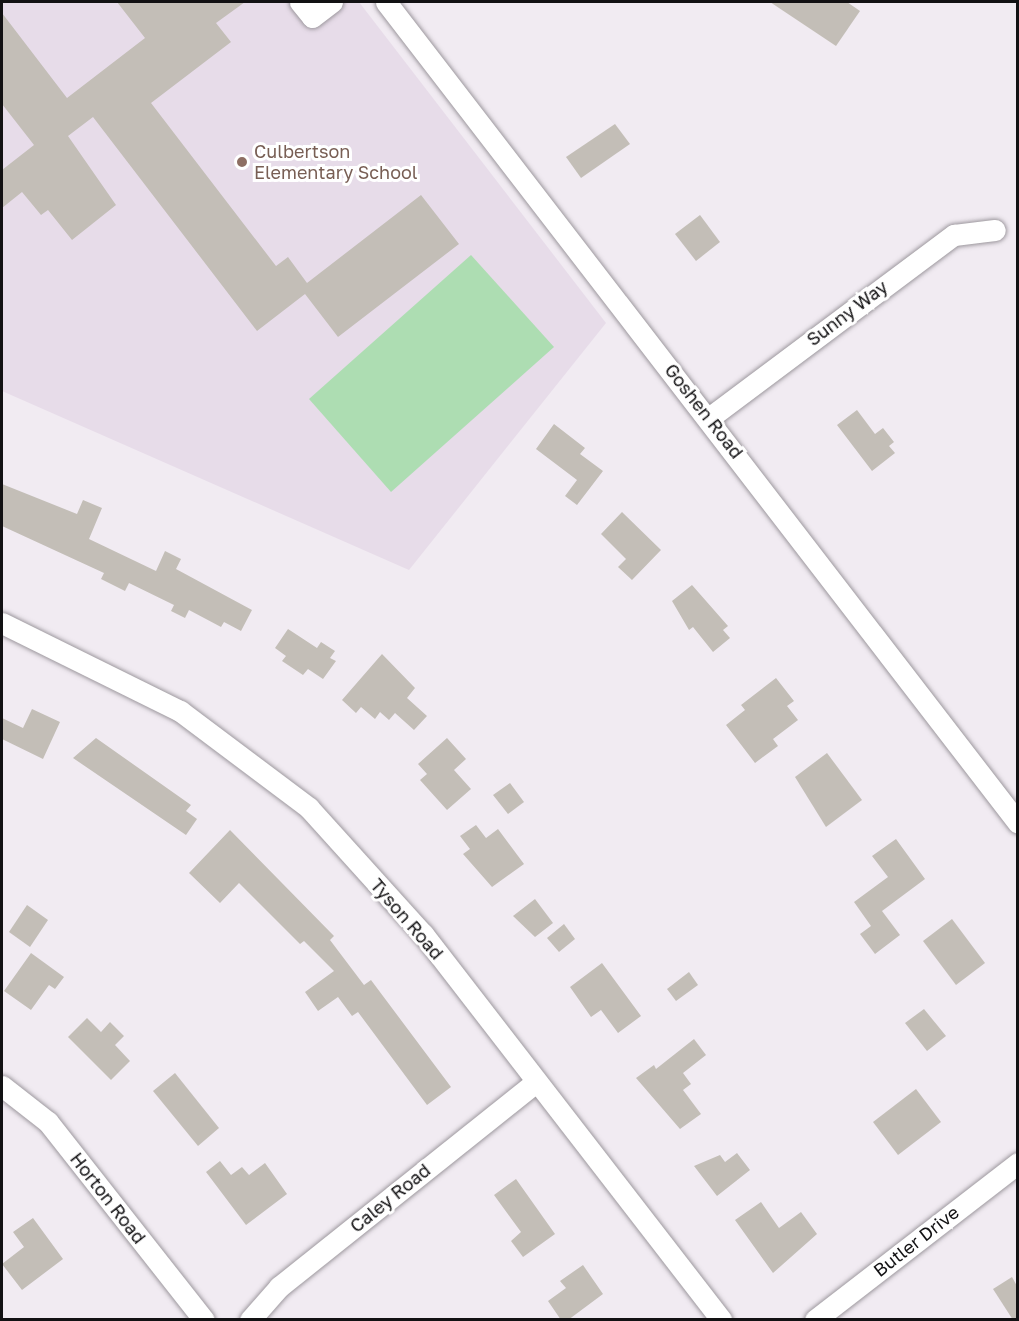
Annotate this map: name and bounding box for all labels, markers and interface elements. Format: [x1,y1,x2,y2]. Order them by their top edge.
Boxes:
place label: Culbertson Elementary School [254,141,418,184]
marker: Culbertson Elementary School [235,155,249,169]
street label: Sunny Way [802,276,892,350]
street label: Goshen Road [660,359,748,463]
street label: Tyson Road [366,874,448,964]
street label: Horton Road [66,1148,150,1248]
street label: Caley Road [346,1159,434,1237]
street label: Butler Drive [869,1201,963,1281]

